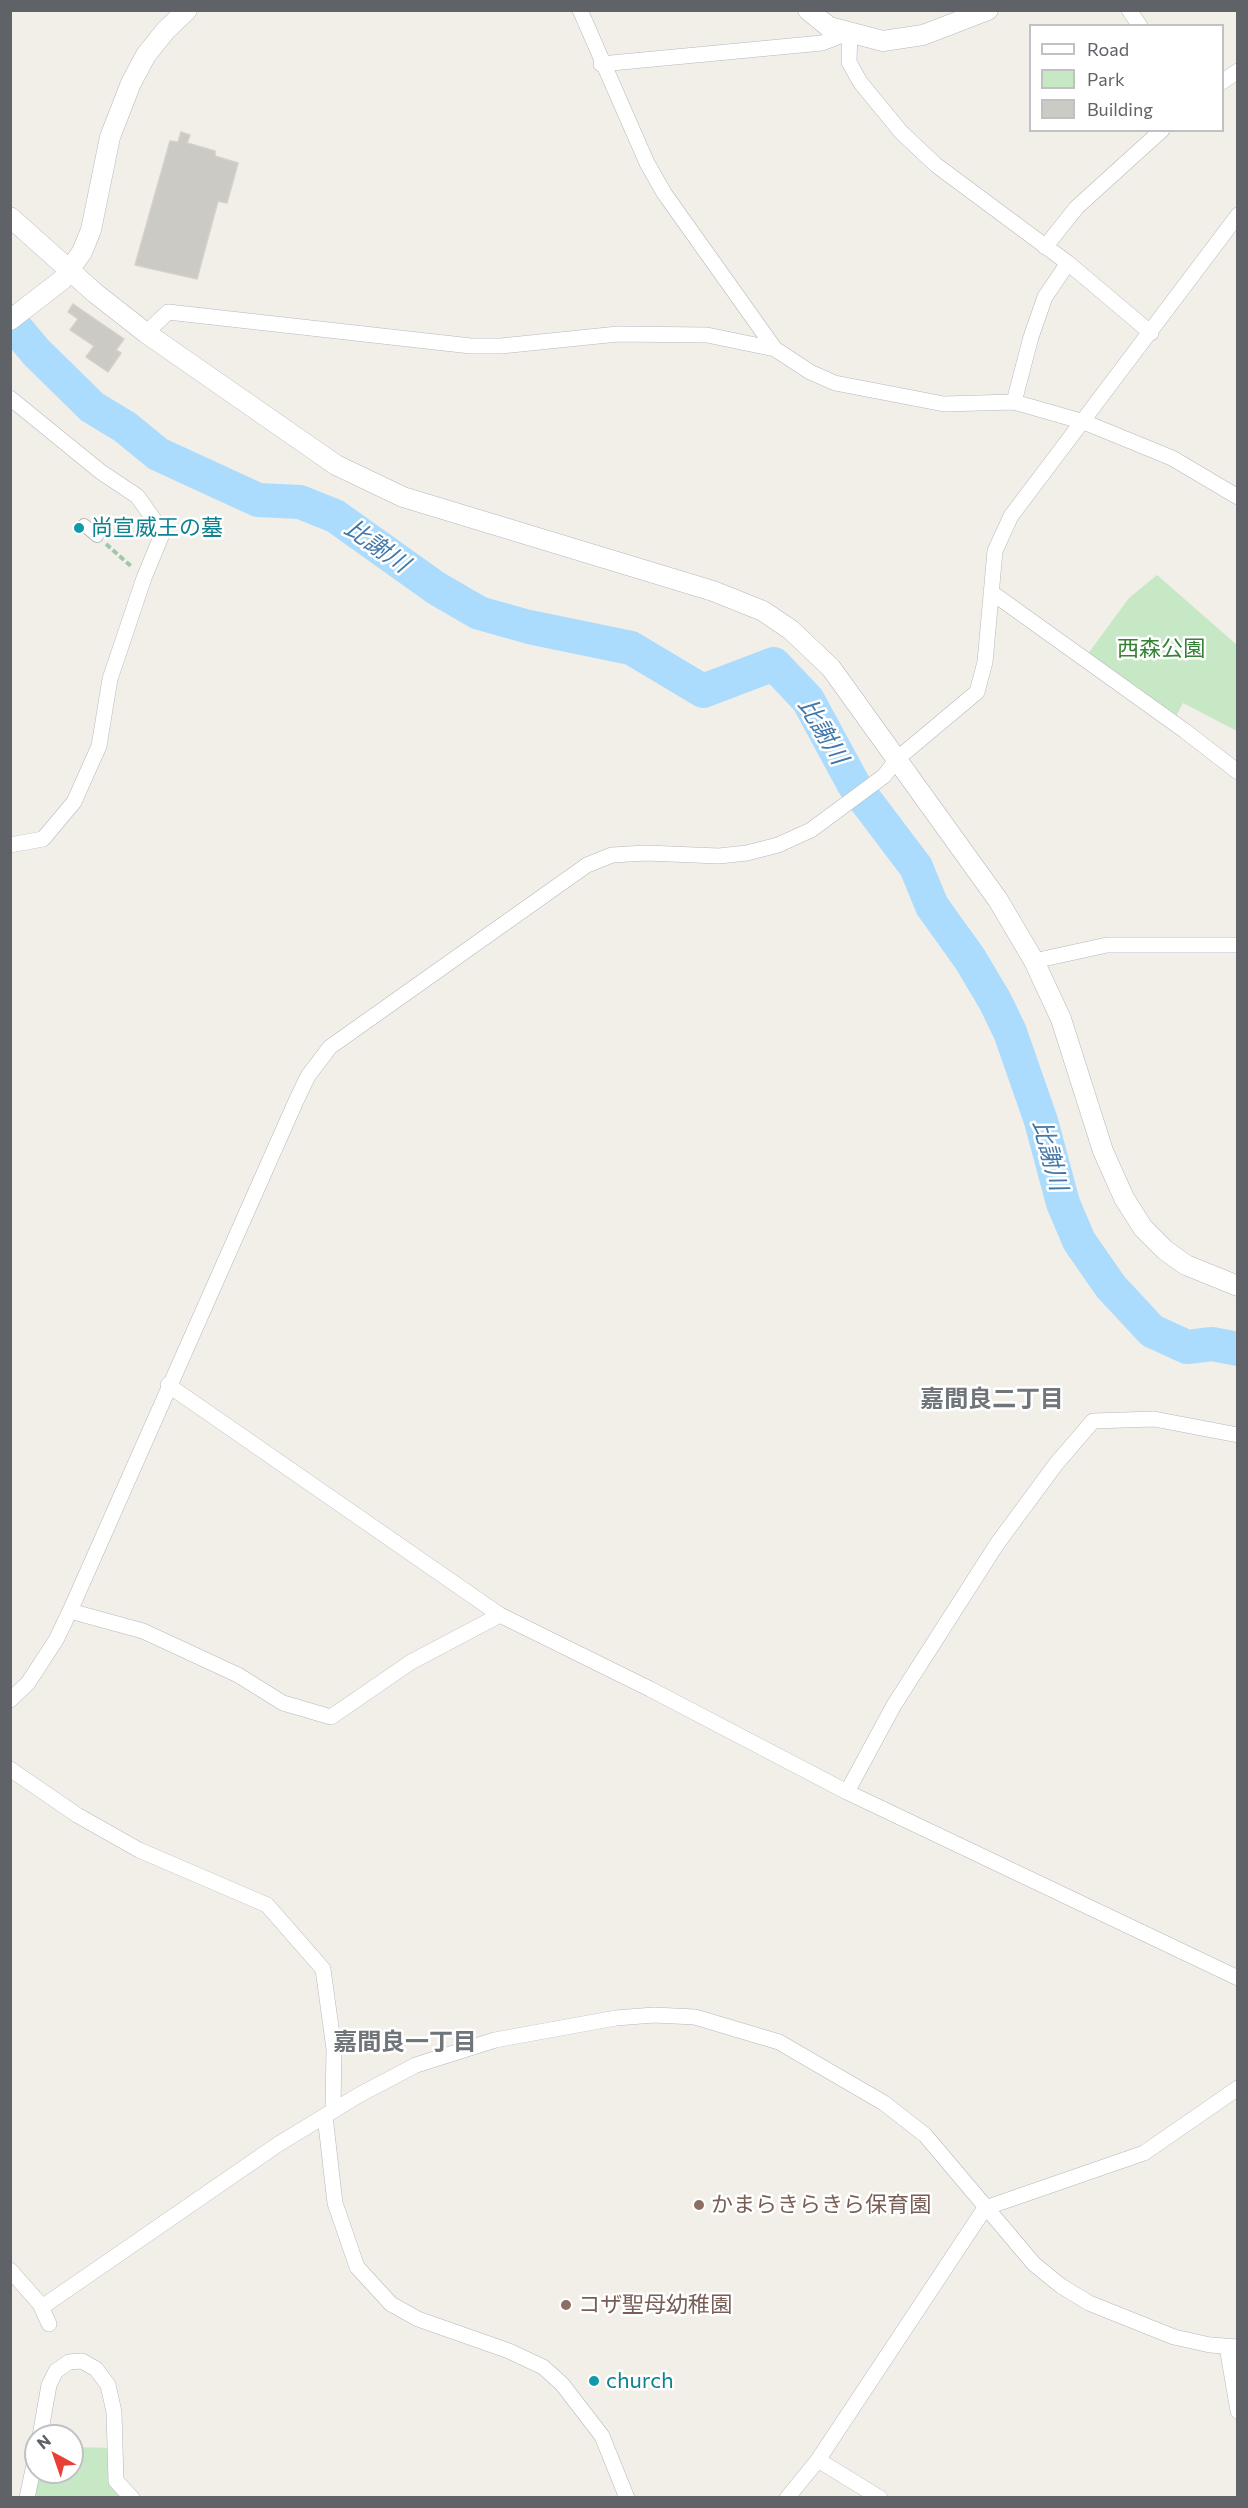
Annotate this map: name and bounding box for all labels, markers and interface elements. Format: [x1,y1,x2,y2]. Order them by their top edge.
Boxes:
legend [1029,24,1224,132]
text: Road [1087,38,1129,60]
text: Park [1087,68,1125,90]
text: Building [1087,98,1153,120]
water label: 比謝川 [339,514,415,578]
place label: 尚宣威王の墓 [91,515,223,541]
marker: 尚宣威王の墓 [72,521,86,535]
park label: 西森公園 [1117,636,1205,662]
water label: 比謝川 [792,693,854,769]
water label: 比謝川 [1027,1116,1073,1194]
district label: 嘉間良二丁目 [920,1385,1064,1413]
district label: 嘉間良一丁目 [333,2028,477,2056]
place label: かまらきらきら保育園 [711,2192,931,2218]
marker: かまらきらきら保育園 [692,2198,706,2212]
place label: コザ聖母幼稚園 [578,2292,732,2318]
marker: コザ聖母幼稚園 [559,2298,573,2312]
place label: church [606,2368,674,2394]
marker: church [587,2374,601,2388]
north arrow [24,2424,84,2484]
text: N [33,2430,54,2452]

